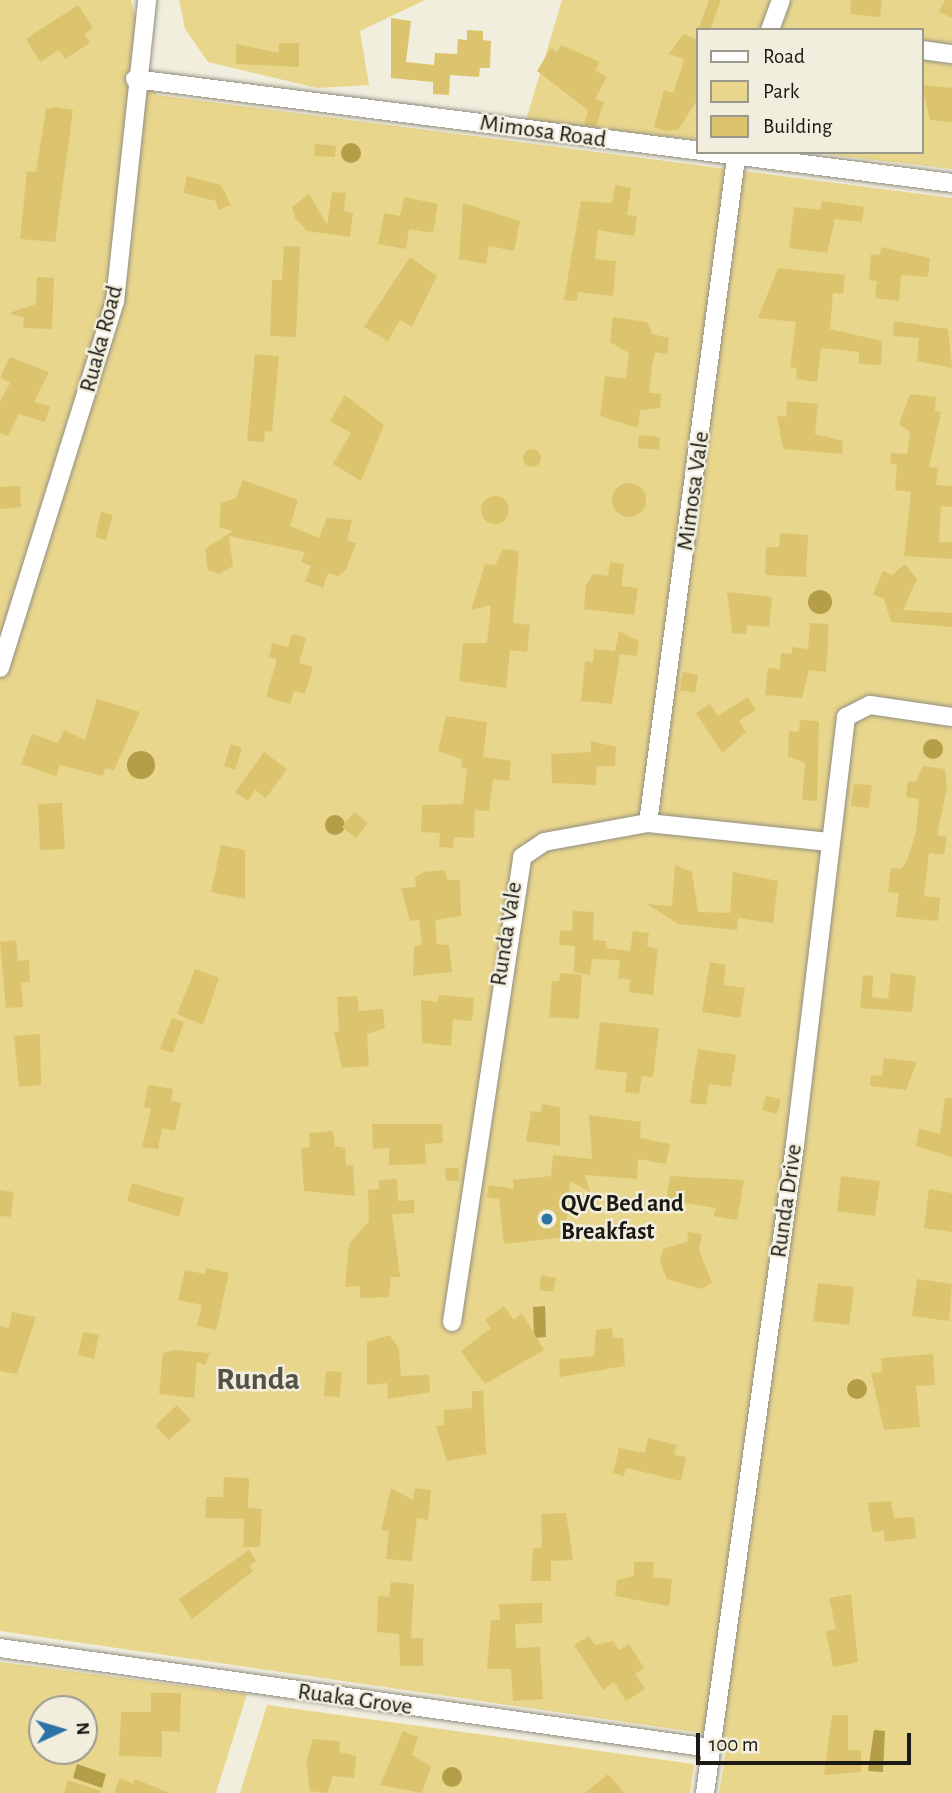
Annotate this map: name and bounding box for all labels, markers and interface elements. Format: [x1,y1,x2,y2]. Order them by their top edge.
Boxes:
legend [696,28,924,154]
text: Road [763,46,805,67]
text: Park [763,81,799,102]
street label: Mimosa Road [478,109,608,155]
text: Building [763,116,832,137]
street label: Ruaka Road [74,282,130,396]
street label: Mimosa Vale [671,430,717,552]
street label: Runda Vale [485,880,529,988]
street label: Runda Drive [765,1142,809,1260]
place label: QVC Bed and Breakfast [561,1191,684,1247]
marker: QVC Bed and Breakfast [539,1211,555,1227]
district label: Runda [216,1360,300,1398]
street label: Ruaka Grove [296,1678,414,1722]
north arrow [28,1695,98,1765]
scale bar [700,1720,915,1764]
text: N [73,1721,92,1736]
text: 100 m [709,1734,759,1755]

